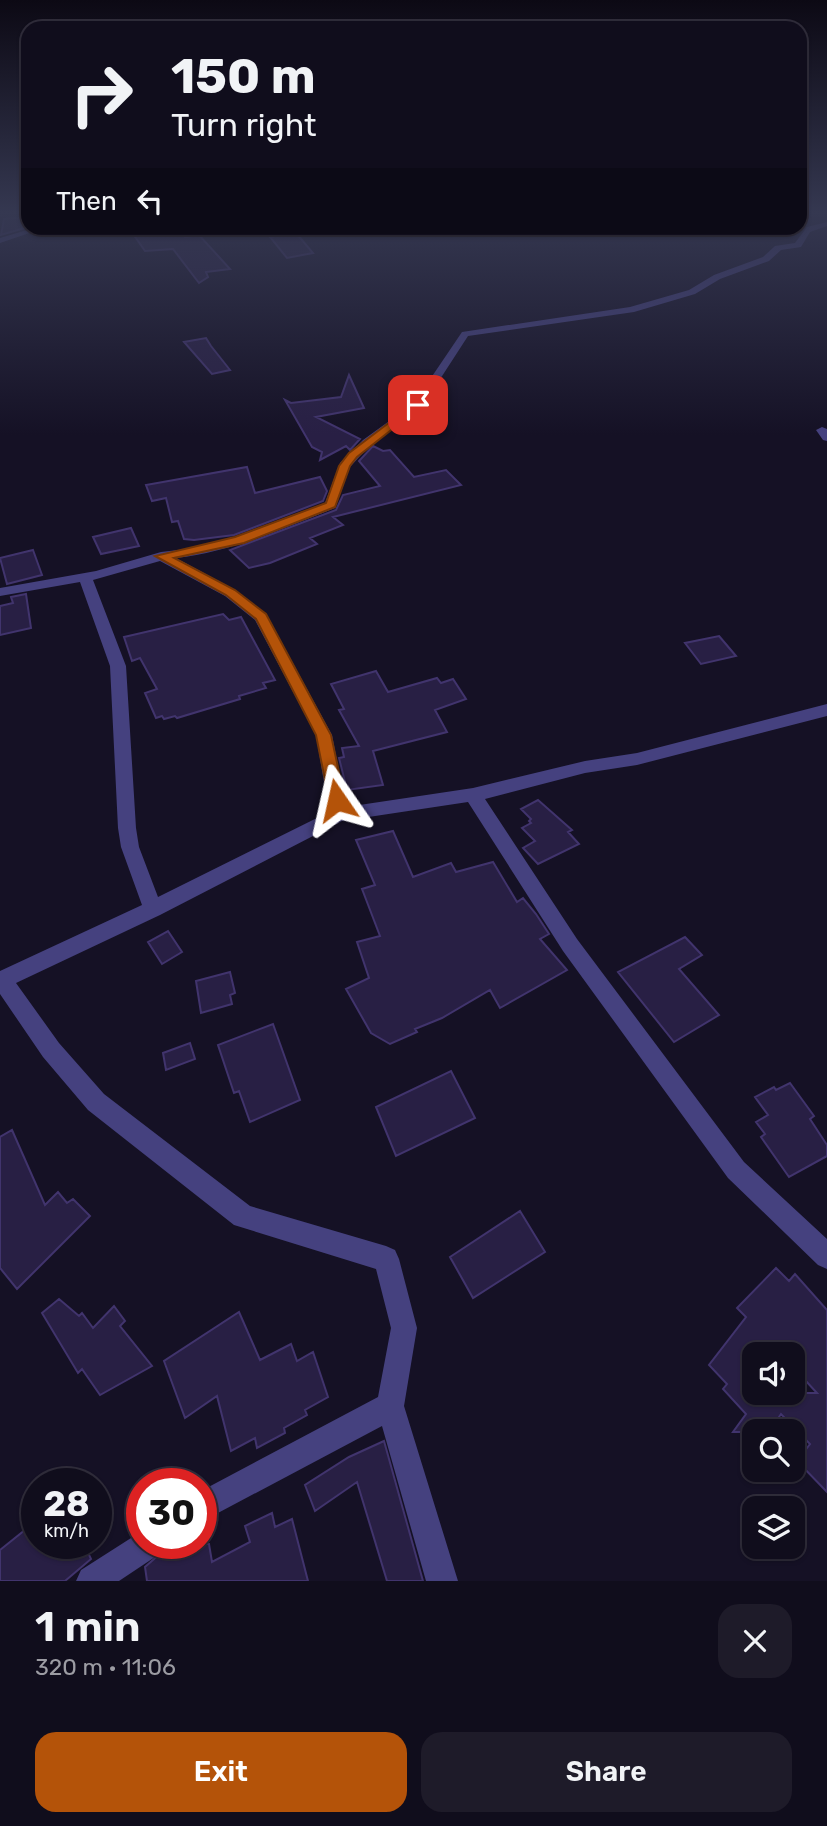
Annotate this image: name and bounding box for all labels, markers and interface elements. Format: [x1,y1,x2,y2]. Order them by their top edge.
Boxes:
text: 150 m [171,47,316,105]
icon: right [56,49,147,140]
text: Turn right [171,106,316,144]
icon: left [131,182,169,220]
text: Then [56,186,117,217]
pin [388,375,448,435]
icon: arrive [399,386,437,424]
position arrow [300,763,374,837]
map controls [742,1342,805,1559]
button: sound [742,1342,805,1405]
button: search [742,1419,805,1482]
speed limit sign: 30 [126,1468,217,1559]
text: 28 [43,1483,90,1525]
button: layers [742,1496,805,1559]
text: km/h [44,1520,89,1542]
text: 1 min [35,1602,141,1652]
button: close [718,1604,792,1678]
text: 320 m · 11:06 [35,1653,176,1681]
button: Exit [35,1732,407,1812]
button: Share [421,1732,792,1812]

